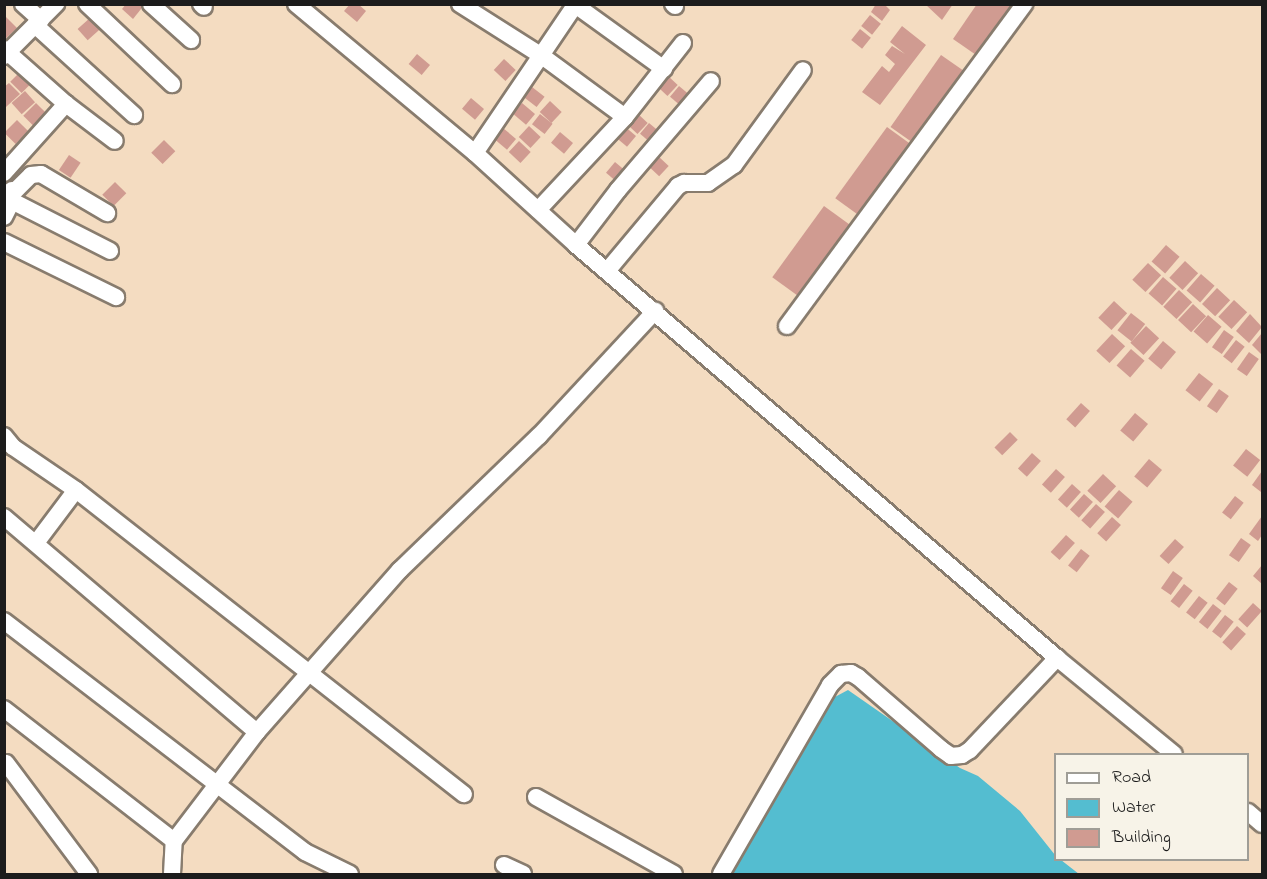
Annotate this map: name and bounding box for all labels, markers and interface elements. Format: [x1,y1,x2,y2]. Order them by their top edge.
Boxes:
legend [1054,753,1249,861]
text: Road [1112,765,1151,791]
text: Water [1112,795,1155,821]
text: Building [1112,825,1171,851]

